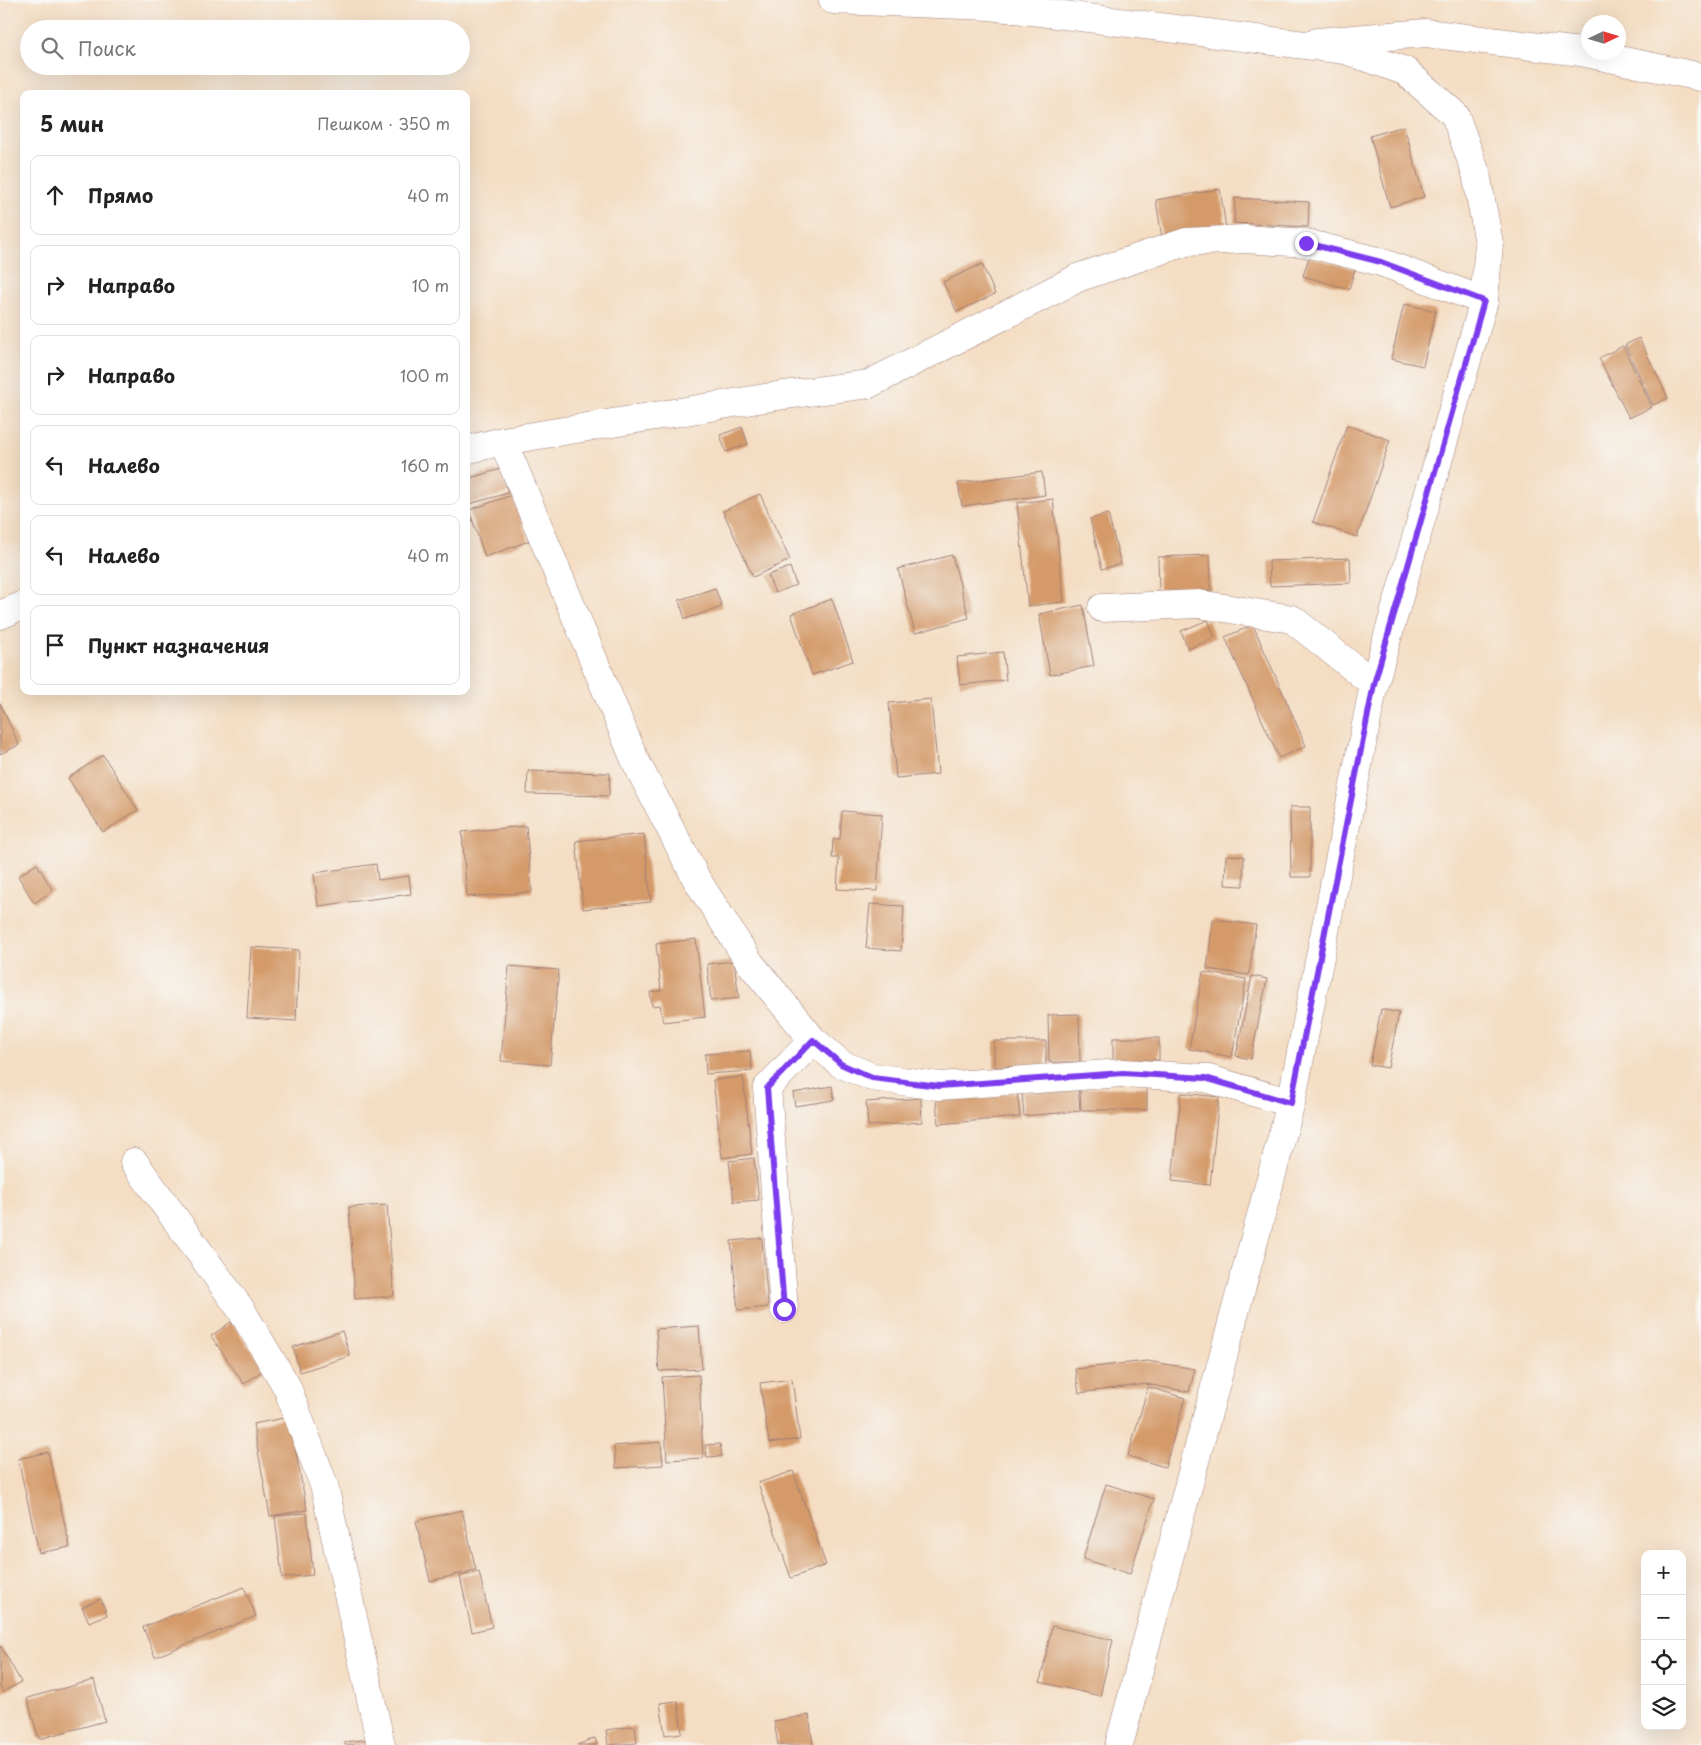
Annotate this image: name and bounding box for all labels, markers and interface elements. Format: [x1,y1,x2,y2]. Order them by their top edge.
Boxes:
north arrow [1581,15,1626,60]
search box [20,20,470,75]
icon: search [38,34,66,62]
text: Поиск [78,34,136,62]
text: 5 мин [40,107,104,139]
text: Пешком · 350 m [317,111,450,135]
icon: ahead [41,181,69,209]
text: Прямо [88,181,153,209]
text: 40 m [407,183,449,207]
route end [1295,232,1318,255]
icon: right [41,271,69,299]
text: Направо [88,271,175,299]
text: 10 m [412,273,449,297]
icon: right [41,361,69,389]
text: Направо [88,361,175,389]
text: 100 m [400,363,449,387]
icon: left [41,451,69,479]
text: Налево [88,451,160,479]
text: 160 m [401,453,449,477]
icon: left [41,541,69,569]
text: Налево [88,541,160,569]
text: 40 m [407,543,449,567]
icon: arrive [41,631,69,659]
text: Пункт назначения [88,631,269,659]
route start [773,1298,796,1321]
map controls [1641,1550,1686,1730]
button: + [1641,1550,1686,1595]
button: − [1641,1595,1686,1640]
button: locate [1641,1640,1686,1685]
button: layers [1641,1685,1686,1730]

